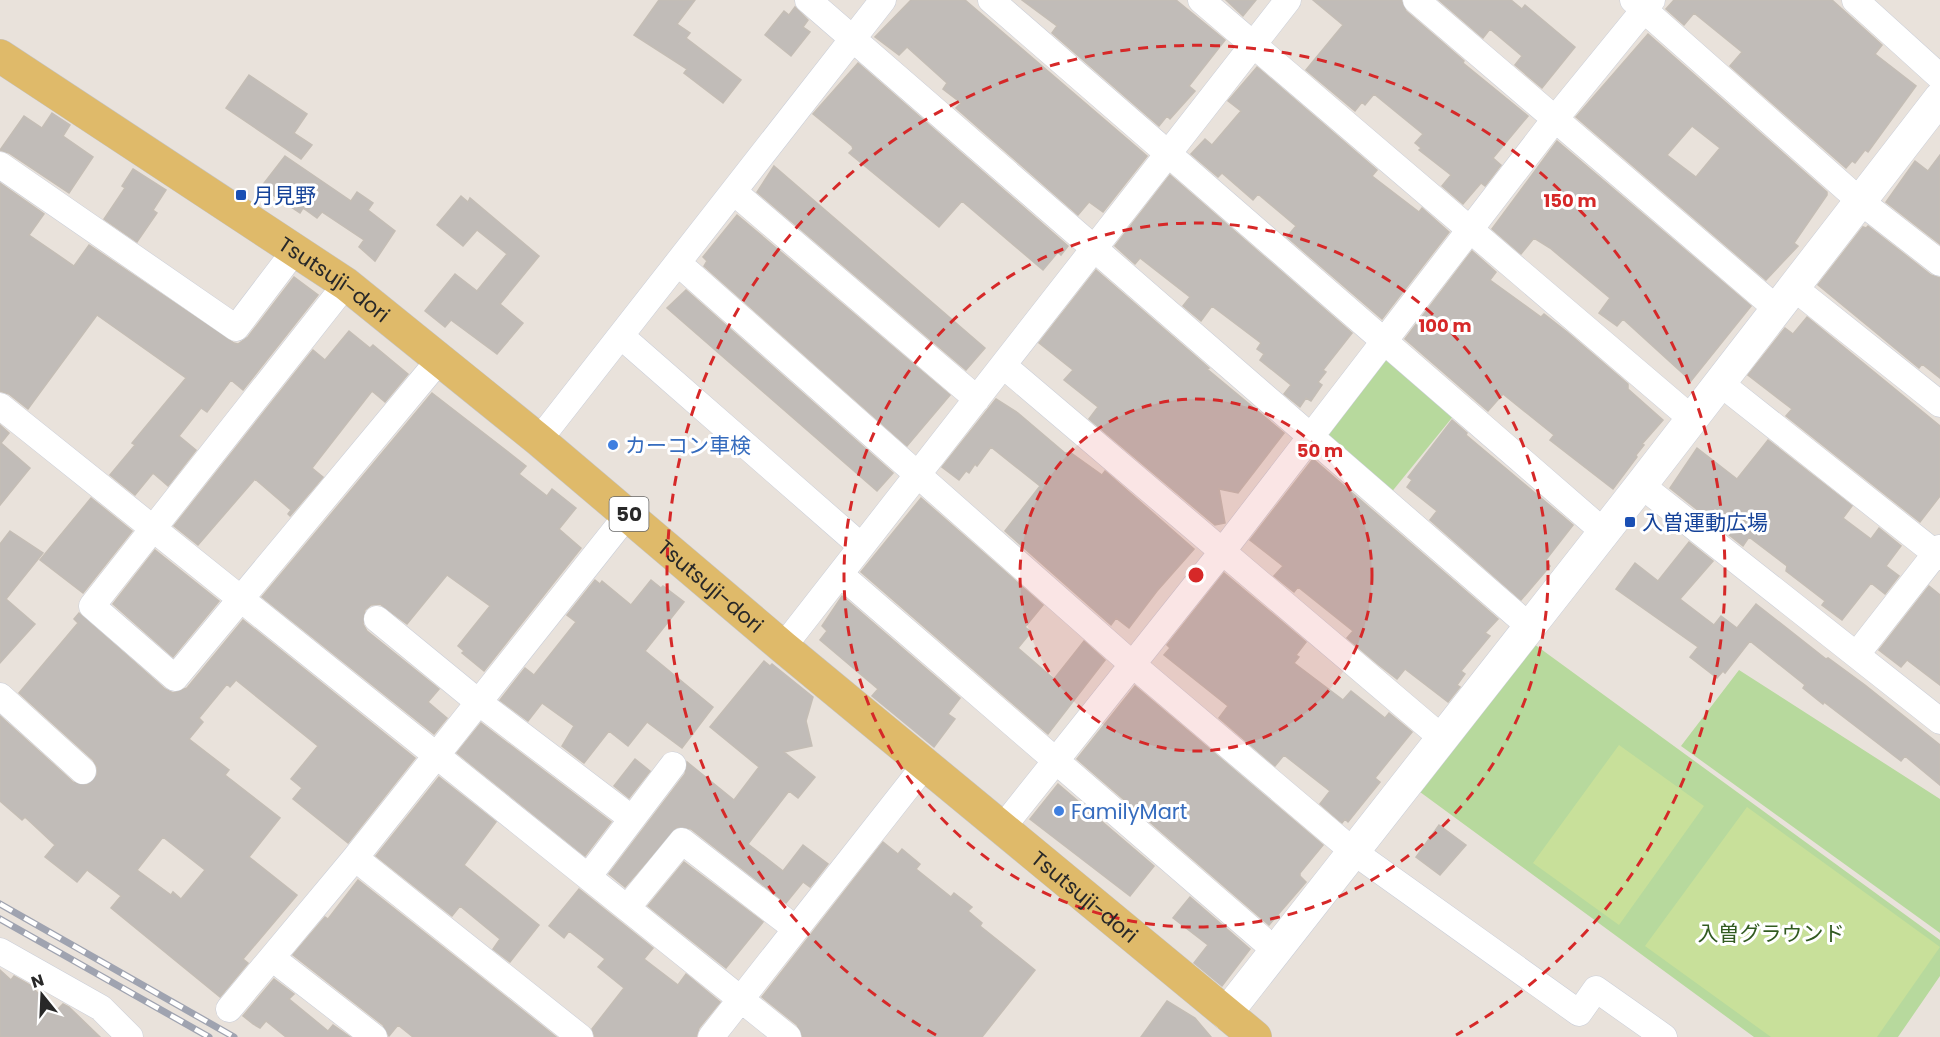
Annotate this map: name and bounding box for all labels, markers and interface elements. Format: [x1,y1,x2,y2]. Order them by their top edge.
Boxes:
place label: 月見野 [253,181,316,210]
marker: 月見野 [234,188,248,202]
text: 150 m [1543,188,1597,213]
street label: Tsutsuji-dori [273,229,396,329]
text: 100 m [1418,313,1472,338]
place label: カーコン車検 [625,431,751,460]
marker: カーコン車検 [606,438,620,452]
text: 50 m [1297,438,1343,463]
road number: 50 [610,497,648,531]
place label: 入曽運動広場 [1642,508,1768,537]
marker: 入曽運動広場 [1623,515,1637,529]
street label: Tsutsuji-dori [652,533,770,639]
centre of rings [1186,565,1206,585]
place label: FamilyMart [1071,797,1187,826]
marker: FamilyMart [1052,804,1066,818]
street label: Tsutsuji-dori [1025,844,1144,949]
park label: 入曽グラウンド [1698,919,1845,948]
north arrow [12,965,72,1025]
text: N [28,968,47,994]

